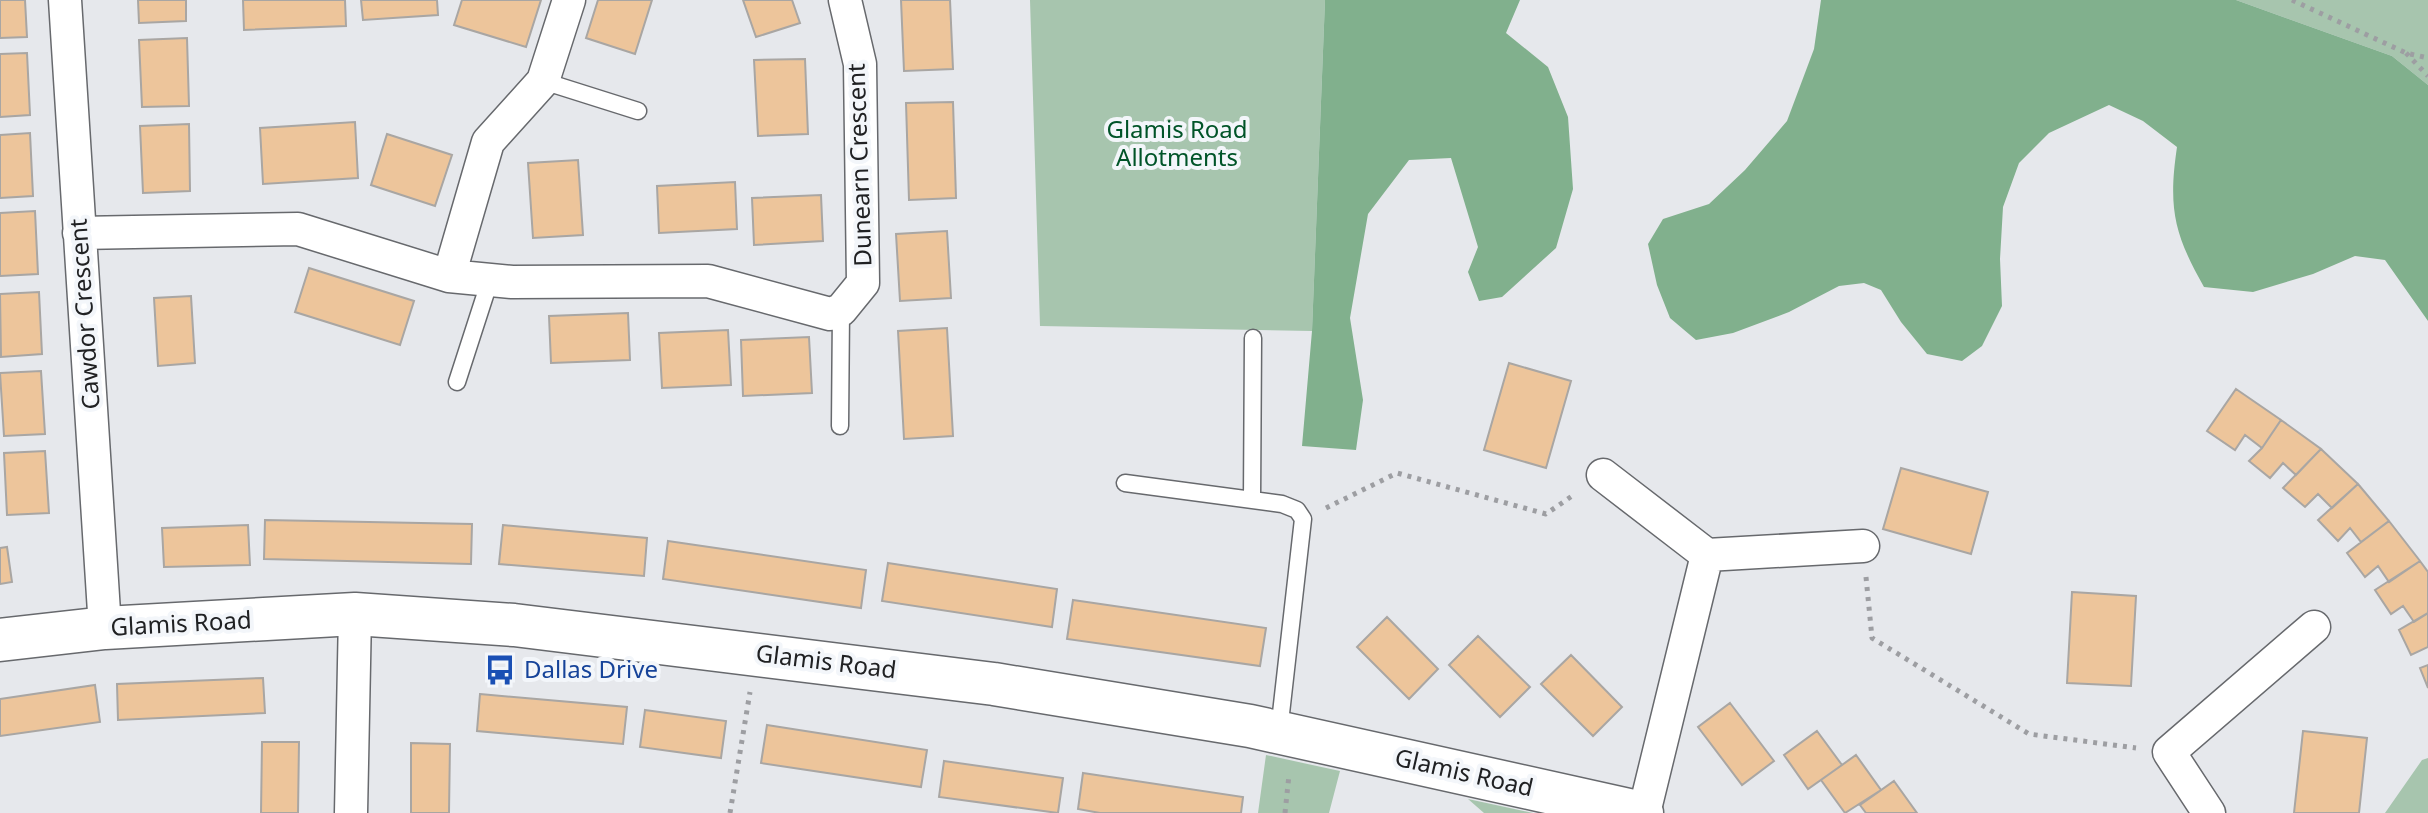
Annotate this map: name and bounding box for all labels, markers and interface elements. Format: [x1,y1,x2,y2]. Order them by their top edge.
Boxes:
street label: Dunearn Crescent [838,63,879,267]
park label: Glamis Road Allotments [1106,112,1248,173]
street label: Cawdor Crescent [60,217,107,411]
street label: Glamis Road [110,602,252,643]
street label: Glamis Road [754,636,898,685]
place label: Dallas Drive [524,652,658,685]
bus stop icon: Dallas Drive [483,653,517,687]
street label: Glamis Road [1392,740,1537,803]

